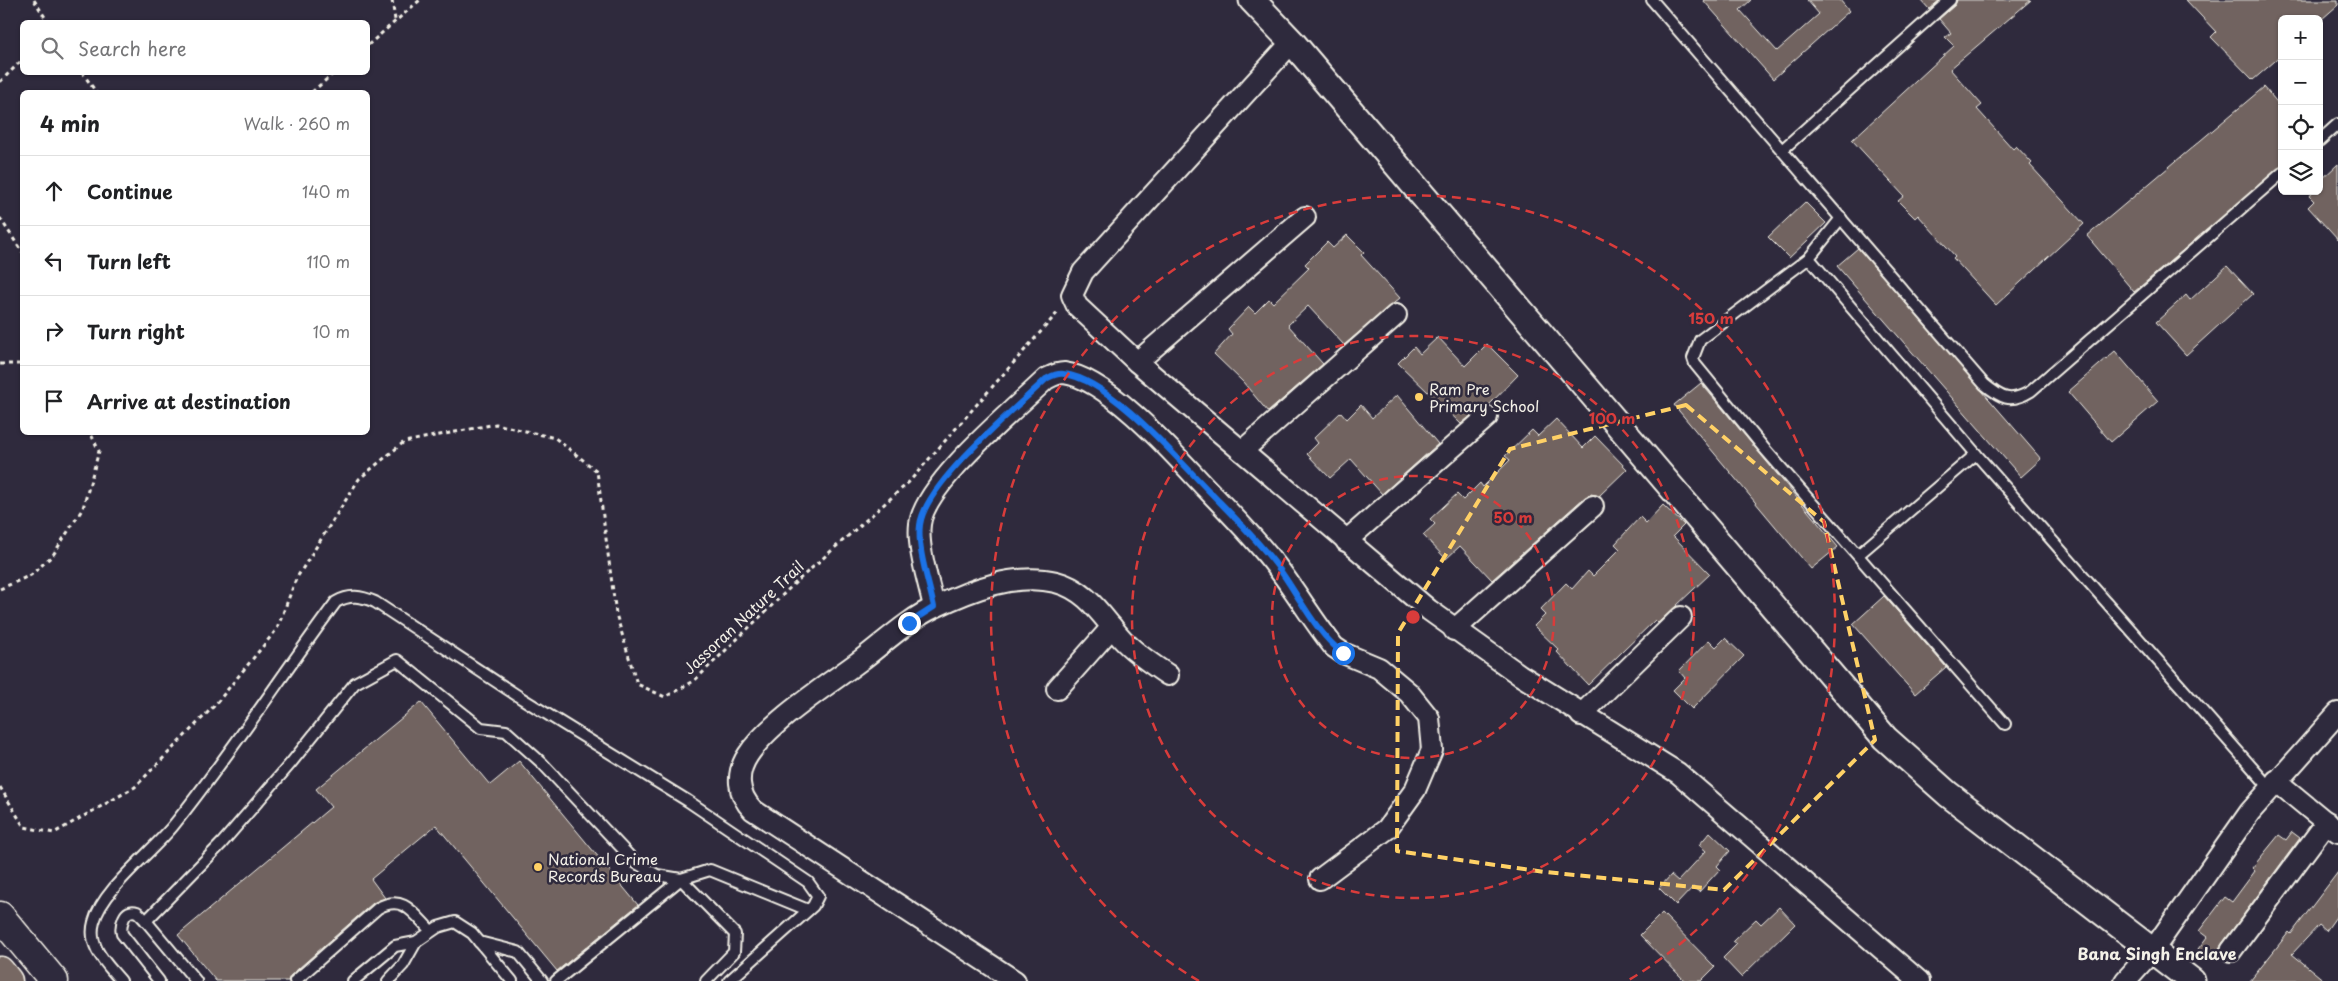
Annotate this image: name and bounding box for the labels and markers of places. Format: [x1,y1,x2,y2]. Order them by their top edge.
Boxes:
place label: Ram Pre Primary School [1429,377,1539,417]
marker: Ram Pre Primary School [1413,391,1425,403]
centre of rings [1404,608,1422,626]
place label: National Crime Records Bureau [548,847,662,887]
marker: National Crime Records Bureau [532,861,544,873]

